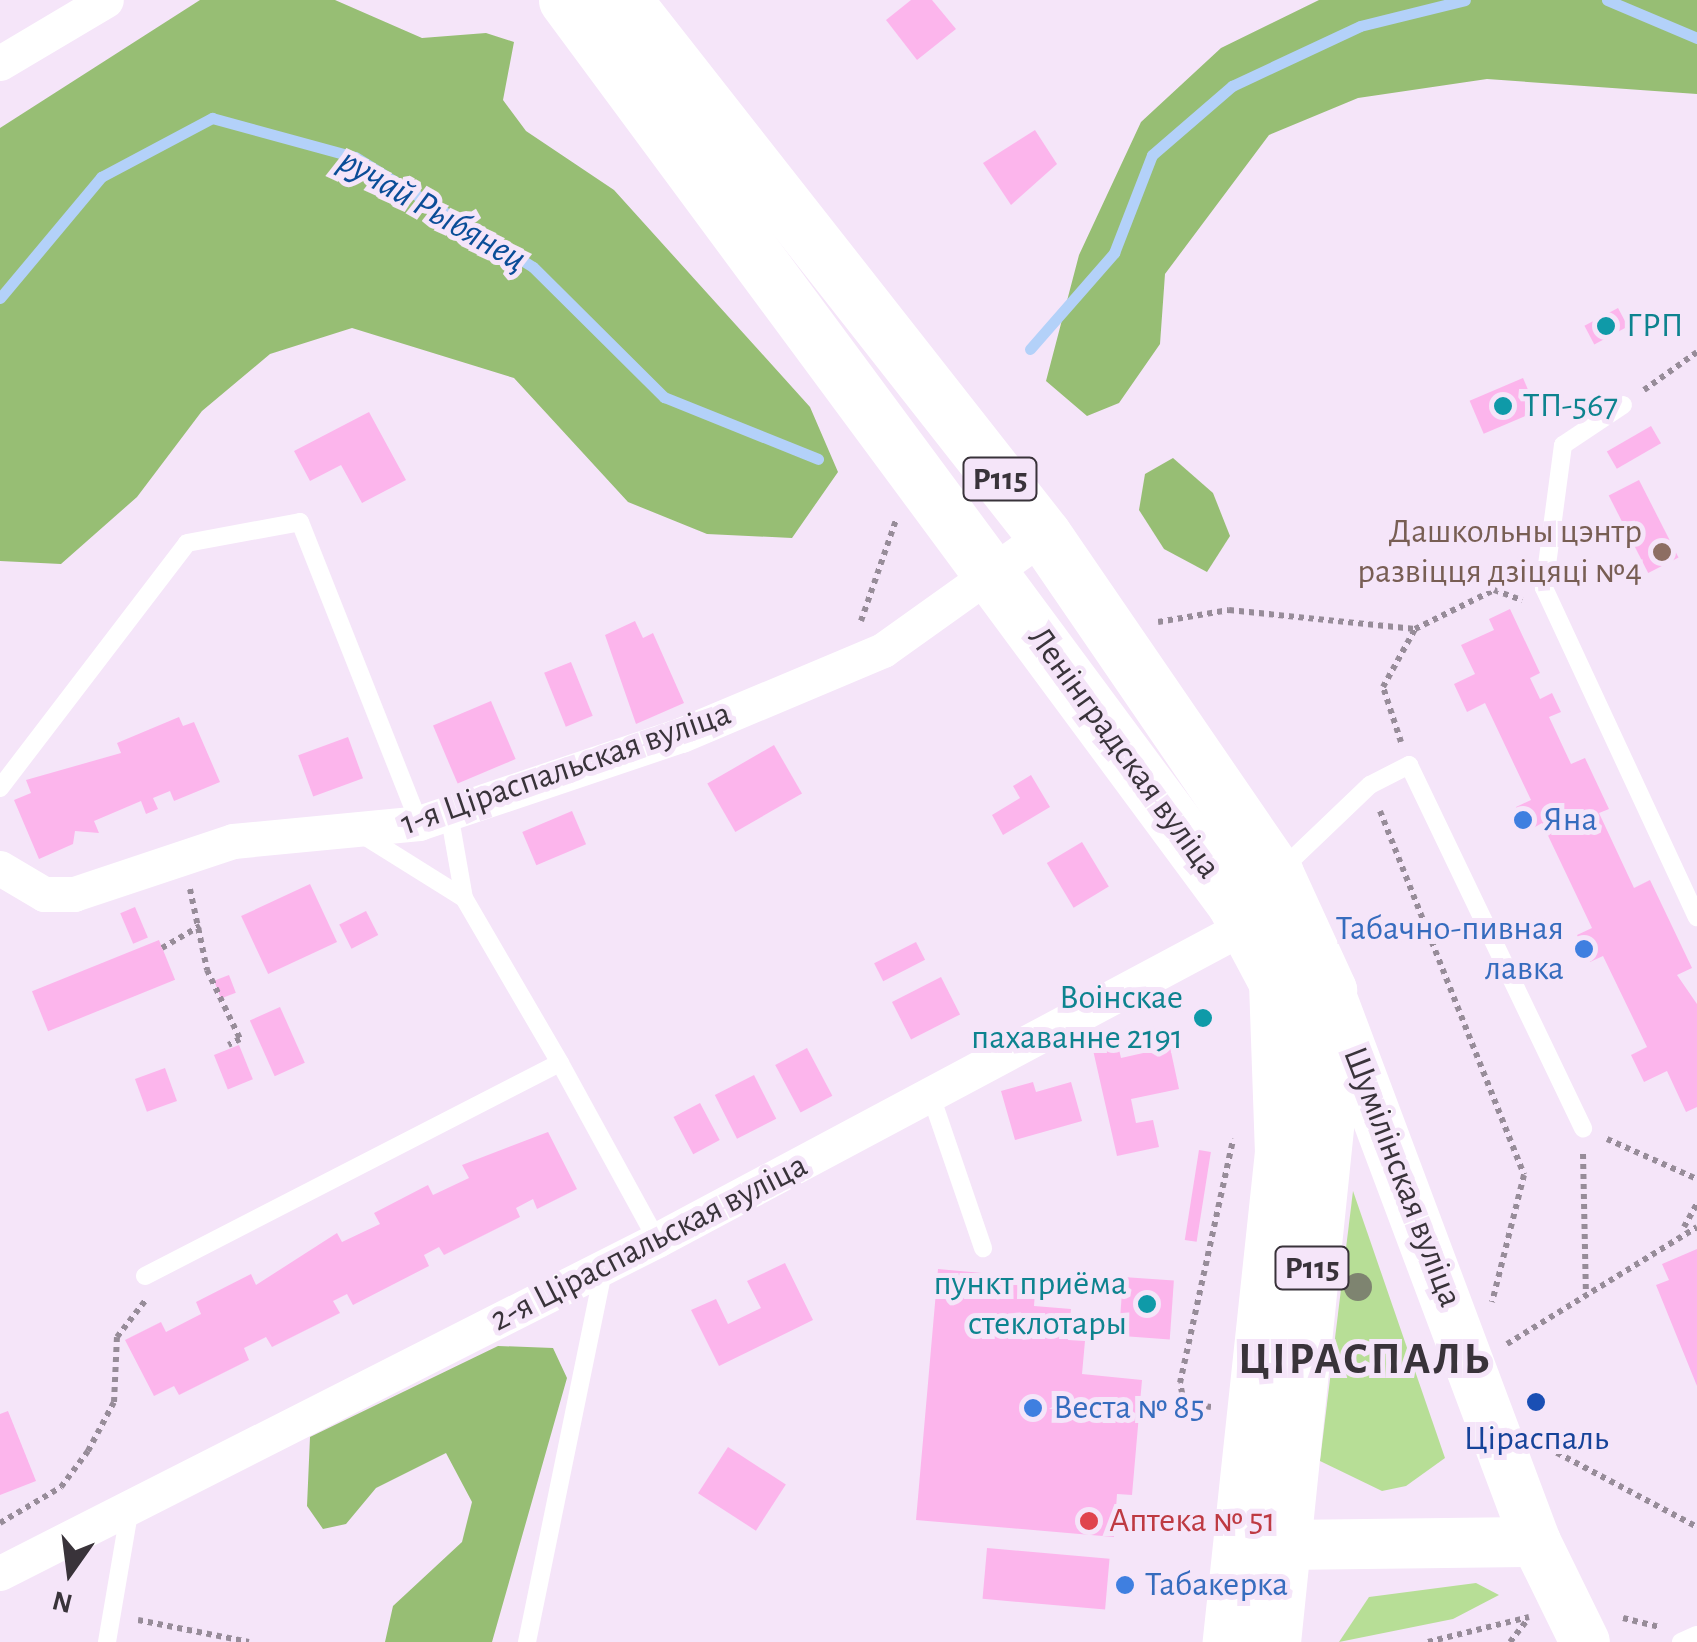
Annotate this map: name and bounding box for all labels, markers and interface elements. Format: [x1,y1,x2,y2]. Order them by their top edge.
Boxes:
water label: ручай Рыбянец [330,139,534,283]
place label: ГРП [1626,305,1684,347]
marker: ГРП [1595,315,1617,337]
place label: ТП-567 [1523,385,1618,427]
marker: ТП-567 [1492,395,1514,417]
road number: Р115 [960,452,1040,506]
place label: Дашкольны цэнтр развіцця дзіцяці №4 [1357,511,1642,593]
marker: Дашкольны цэнтр развіцця дзіцяці №4 [1651,541,1673,563]
street label: Ленінградская вуліца [1019,619,1229,887]
street label: 1-я Ціраспальская вуліца [396,693,736,845]
place label: Яна [1543,799,1597,841]
marker: Яна [1512,809,1534,831]
place label: Табачно-пивная лавка [1336,908,1564,990]
marker: Табачно-пивная лавка [1573,938,1595,960]
place label: Воінскае пахаванне 2191 [971,977,1183,1059]
marker: Воінскае пахаванне 2191 [1192,1007,1214,1029]
street label: Шумілінская вуліца [1333,1041,1471,1313]
street label: 2-я Ціраспальская вуліца [484,1145,814,1341]
road number: Р115 [1272,1241,1352,1295]
place label: пункт приёма стеклотары [934,1263,1127,1345]
marker: пункт приёма стеклотары [1136,1293,1158,1315]
district label: ЦІРАСПАЛЬ [1238,1333,1492,1387]
place label: Веста № 85 [1053,1387,1205,1429]
marker: Ціраспаль [1525,1391,1547,1413]
marker: Веста № 85 [1022,1397,1044,1419]
place label: Ціраспаль [1463,1418,1609,1460]
place label: Аптека № 51 [1109,1500,1276,1542]
marker: Аптека № 51 [1078,1510,1100,1532]
north arrow [20,1522,120,1622]
place label: Табакерка [1145,1564,1288,1606]
marker: Табакерка [1114,1574,1136,1596]
text: N [50,1585,76,1617]

